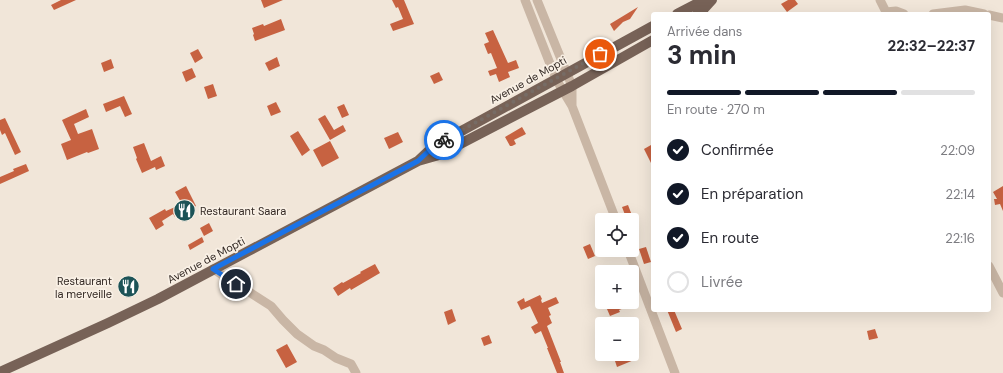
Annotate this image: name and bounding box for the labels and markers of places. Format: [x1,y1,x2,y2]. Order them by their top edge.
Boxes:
pin [583,37,617,71]
restaurant icon: Restaurant Saara [171,198,197,224]
place label: Restaurant Saara [200,204,286,218]
pin [219,267,253,301]
place label: Restaurant la merveille [55,274,112,301]
restaurant icon: Restaurant la merveille [115,274,141,300]

